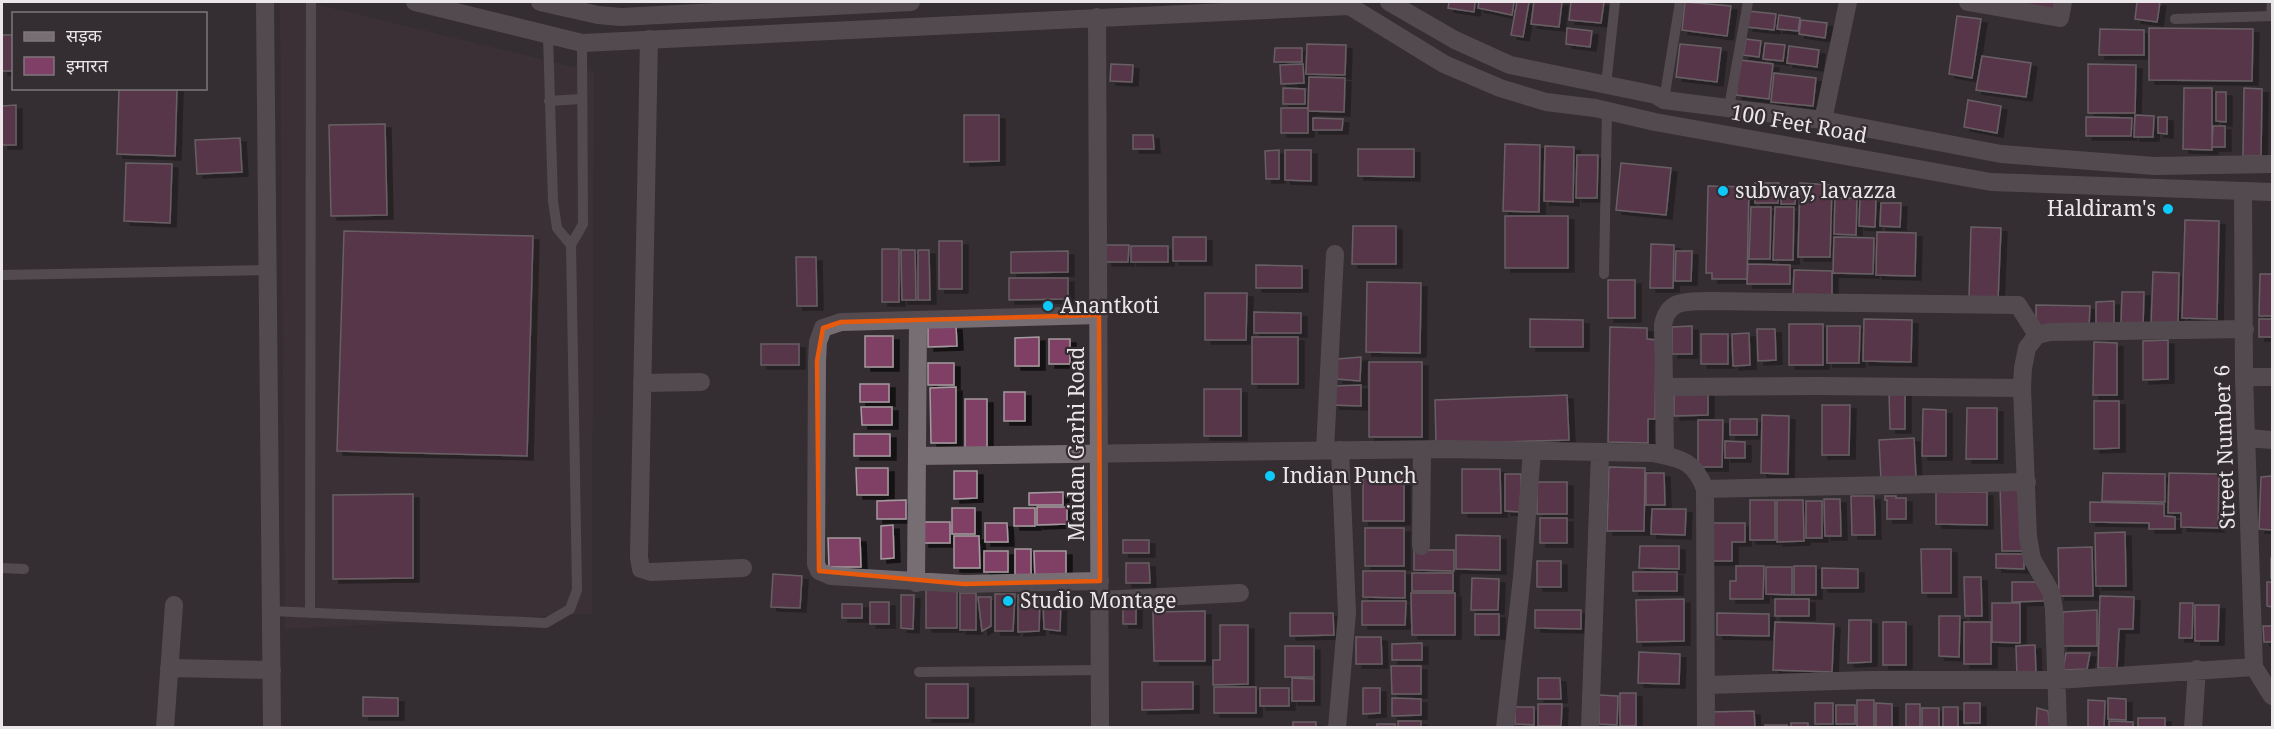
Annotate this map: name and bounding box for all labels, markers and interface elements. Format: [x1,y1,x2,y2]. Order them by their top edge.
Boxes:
legend [12,12,207,90]
text: सड़क [66,23,103,47]
text: इमारत [66,53,109,77]
street label: 100 Feet Road [1729,97,1870,149]
place label: subway, lavazza [1735,176,1897,204]
marker: subway, lavazza [1716,184,1730,198]
place label: Haldiram's [2047,194,2156,222]
marker: Haldiram's [2161,202,2175,216]
place label: Anantkoti [1060,291,1159,319]
marker: Anantkoti [1041,299,1055,313]
street label: Maidan Garhi Road [1062,346,1090,541]
street label: Street Number 6 [2207,364,2241,530]
place label: Indian Punch [1282,461,1417,489]
marker: Indian Punch [1263,469,1277,483]
place label: Studio Montage [1020,586,1176,614]
marker: Studio Montage [1001,594,1015,608]

